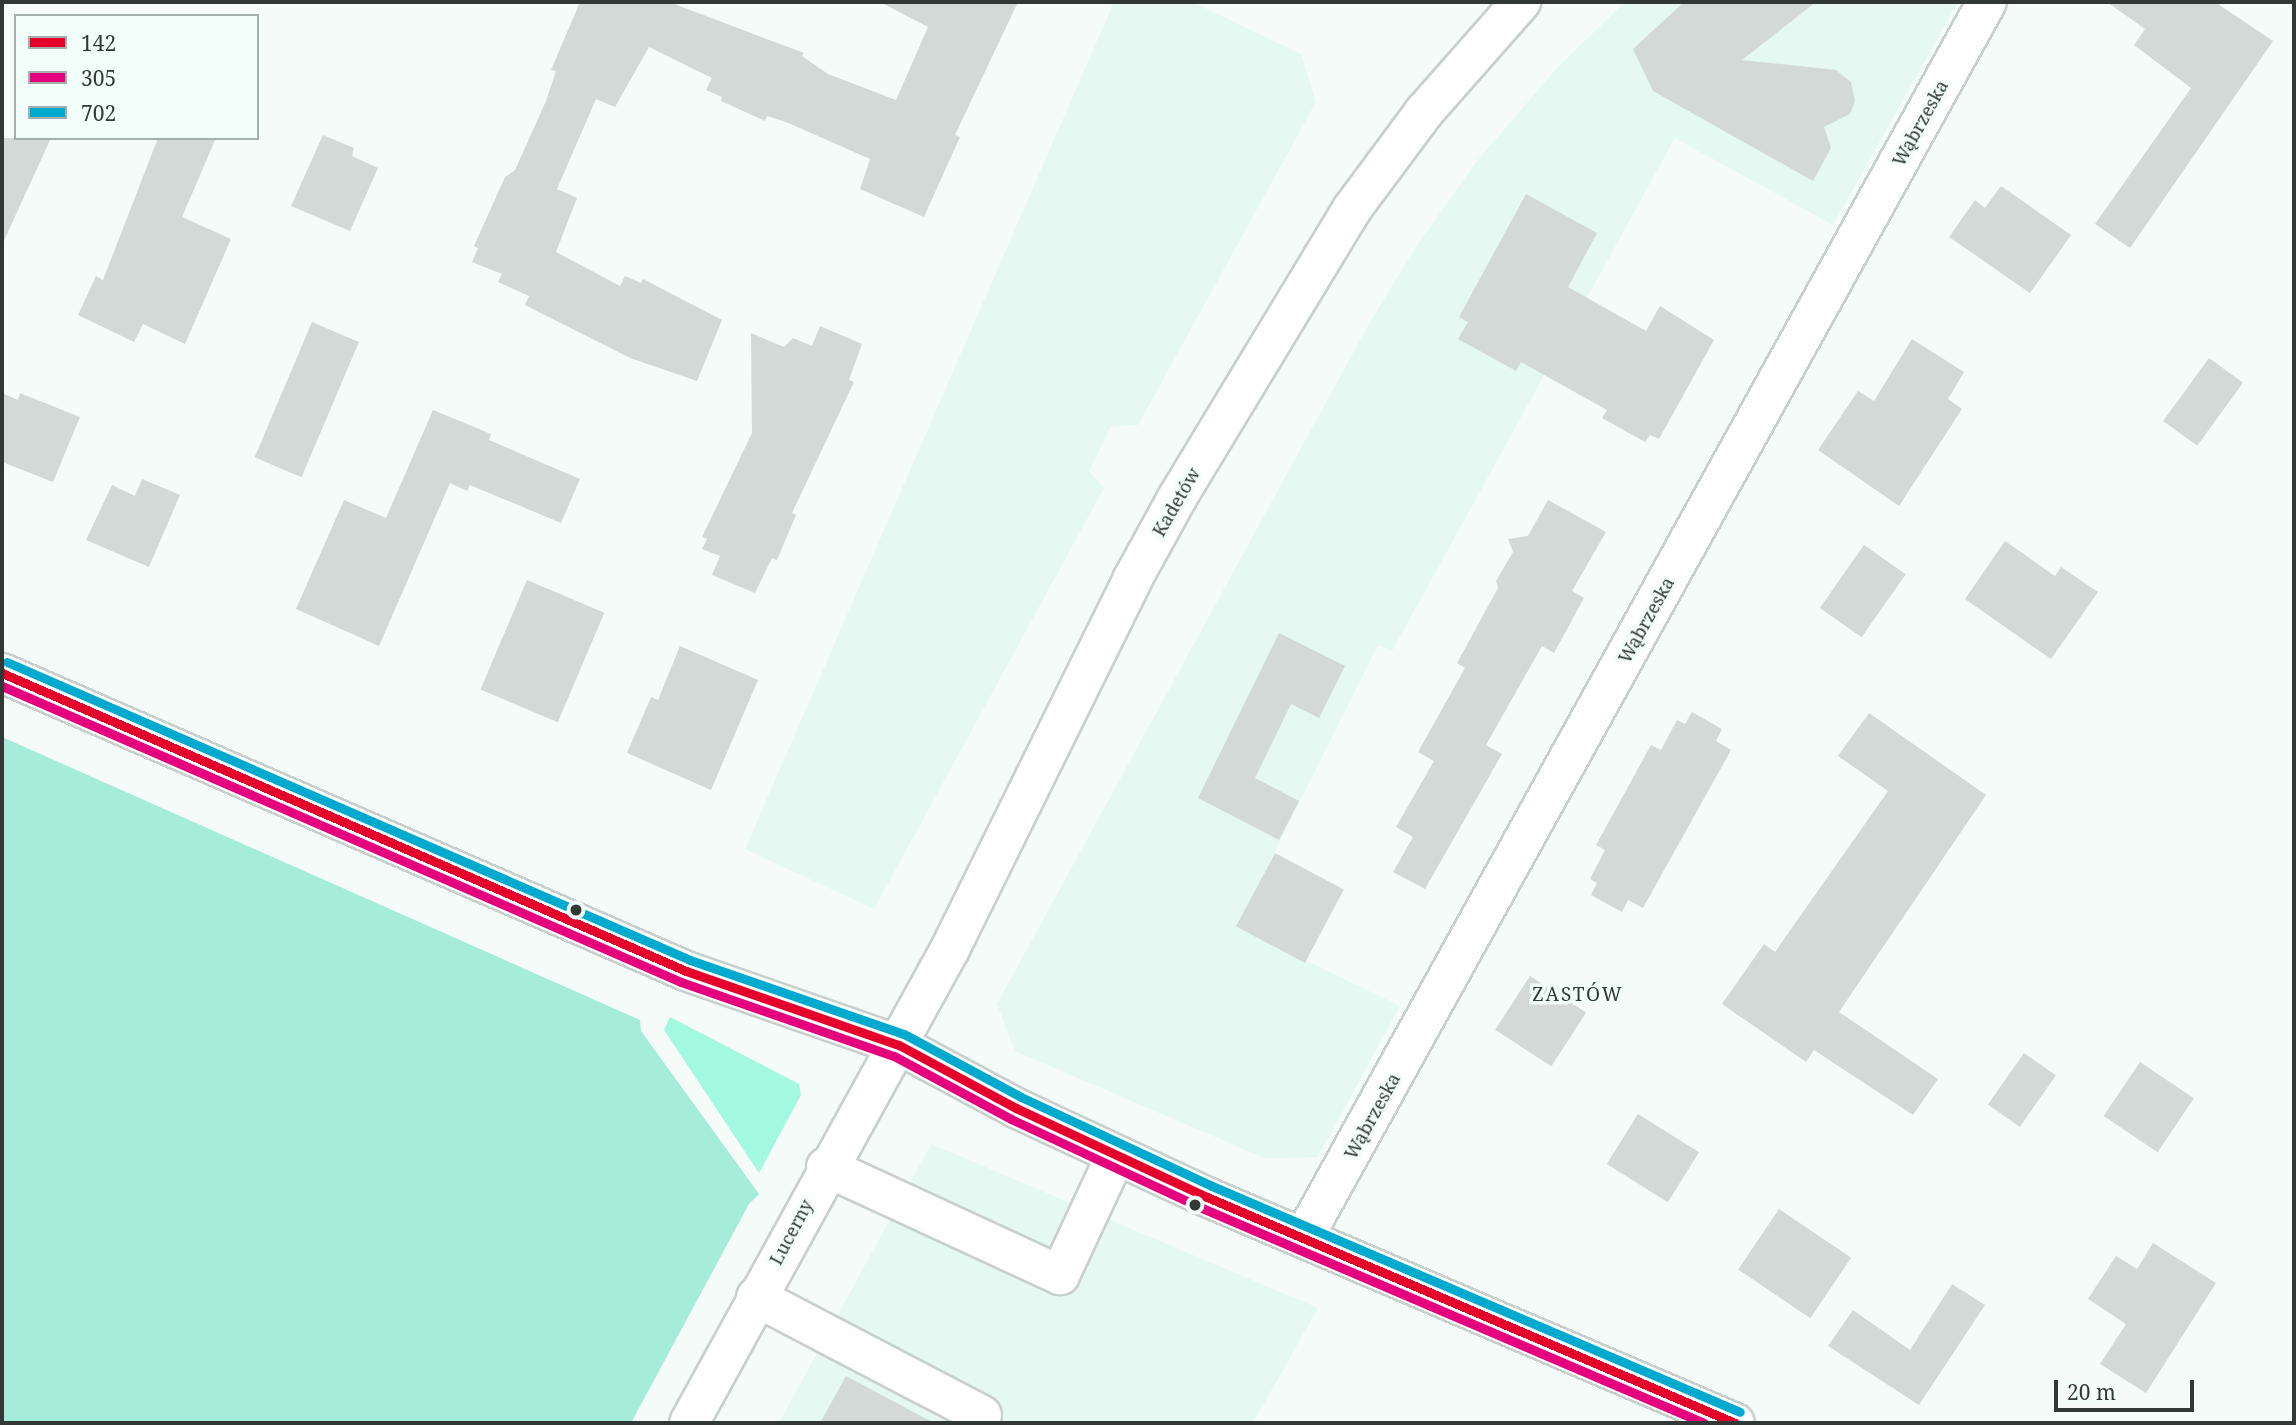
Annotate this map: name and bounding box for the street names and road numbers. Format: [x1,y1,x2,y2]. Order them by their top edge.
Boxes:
street label: Wąbrzeska [1888,76,1952,170]
street label: Kadetów [1148,464,1204,540]
street label: Wąbrzeska [1614,573,1678,667]
street label: Wąbrzeska [1340,1069,1404,1163]
street label: Lucerny [765,1196,817,1268]

